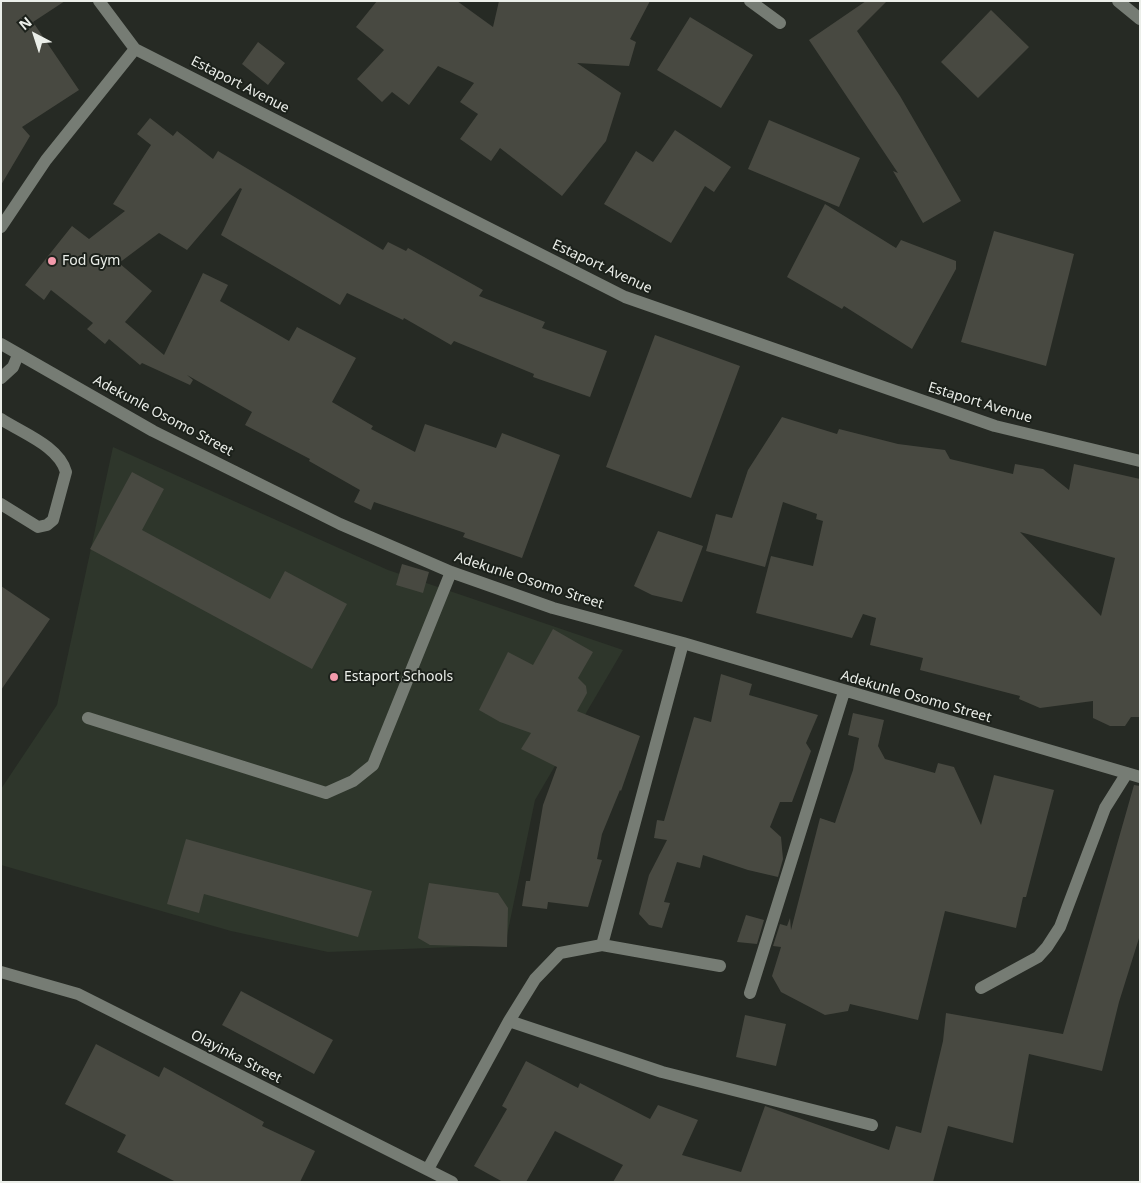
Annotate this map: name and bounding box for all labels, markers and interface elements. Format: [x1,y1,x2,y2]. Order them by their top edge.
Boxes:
north arrow [10,10,60,60]
text: N [15,12,36,34]
street label: Estaport Avenue [188,53,292,117]
street label: Estaport Avenue [549,237,655,297]
place label: Fod Gym [62,253,120,269]
marker: Fod Gym [46,255,58,267]
street label: Adekunle Osomo Street [90,372,236,460]
street label: Estaport Avenue [926,379,1034,427]
street label: Adekunle Osomo Street [452,549,606,613]
street label: Adekunle Osomo Street [839,667,993,727]
place label: Estaport Schools [344,669,453,685]
marker: Estaport Schools [328,671,340,683]
street label: Olayinka Street [188,1027,284,1087]

